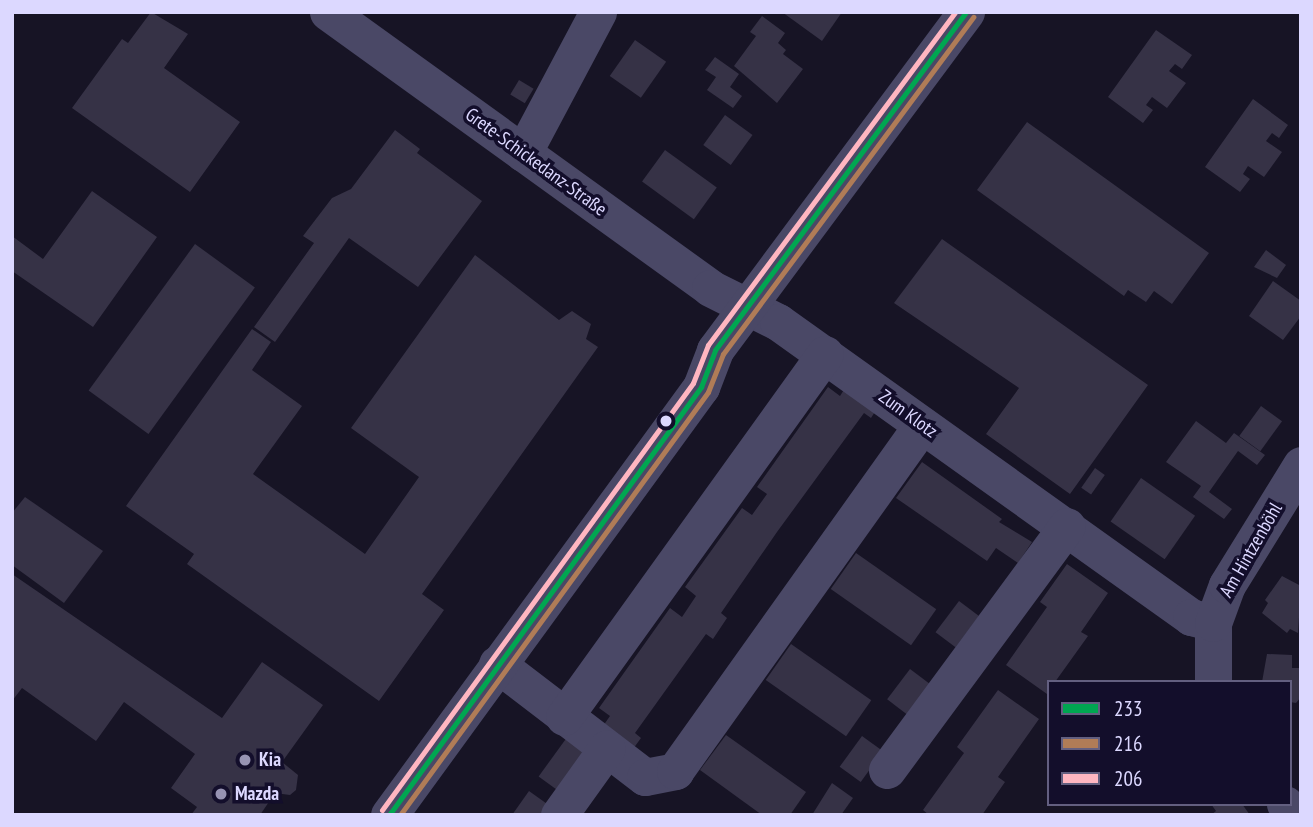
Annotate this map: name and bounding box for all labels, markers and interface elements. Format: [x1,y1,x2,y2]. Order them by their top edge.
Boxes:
street label: Grete-Schickedanz-Straße [461,103,611,221]
street label: Zum Klotz [874,385,942,443]
unlabelled marker [659,414,673,428]
street label: Am Hintzenböhl [1215,499,1287,601]
legend [1047,680,1292,806]
text: 233 [1114,695,1142,722]
text: 216 [1114,730,1142,757]
place label: Kia [259,749,281,771]
marker: Kia [237,752,253,768]
text: 206 [1114,765,1142,792]
place label: Mazda [235,783,279,805]
marker: Mazda [213,786,229,802]

